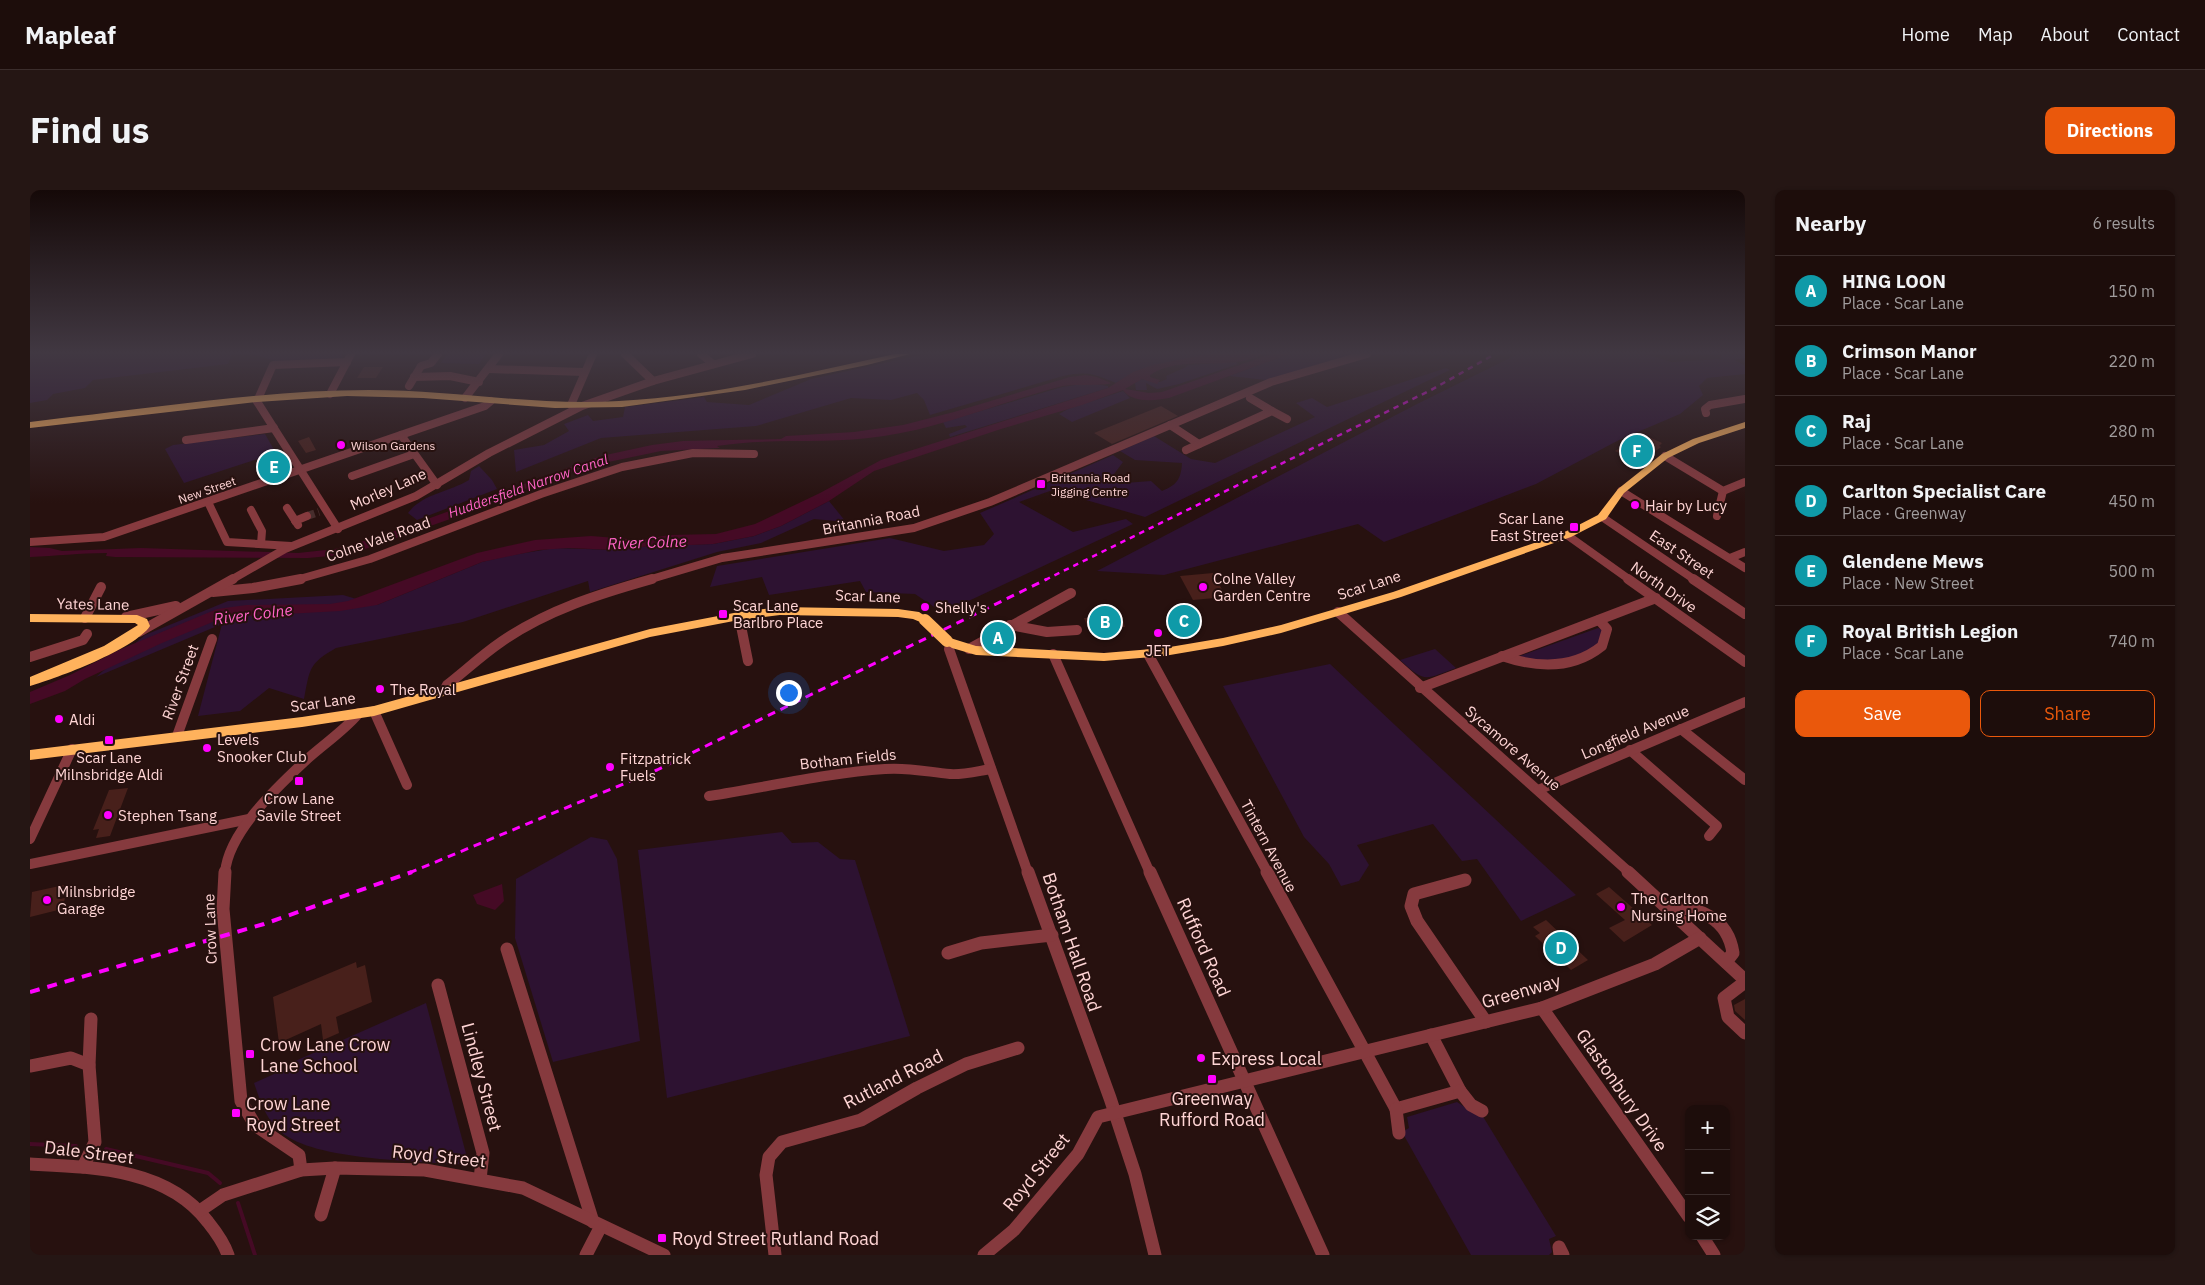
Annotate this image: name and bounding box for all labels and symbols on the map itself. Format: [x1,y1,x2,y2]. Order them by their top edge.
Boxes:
pin: F [1621,432,1653,470]
place label: Wilson Gardens [351,438,436,453]
marker: Wilson Gardens [335,439,347,451]
pin: E [258,448,290,486]
water label: Huddersfield Narrow Canal [446,450,611,522]
street label: Morley Lane [347,464,429,514]
place label: Britannia Road Jigging Centre [1051,470,1130,499]
street label: New Street [176,473,238,507]
marker: Britannia Road Jigging Centre [1035,478,1047,490]
place label: Hair by Lucy [1645,496,1727,515]
marker: Hair by Lucy [1629,499,1641,511]
street label: Britannia Road [821,501,921,539]
place label: Scar Lane East Street [1490,509,1564,545]
street label: Colne Vale Road [323,512,433,566]
marker: Scar Lane East Street [1568,521,1580,533]
street label: East Street [1646,525,1718,583]
water label: River Colne [607,531,687,553]
street label: North Drive [1627,557,1701,617]
street label: Scar Lane [1335,566,1403,604]
place label: Colne Valley Garden Centre [1213,569,1311,605]
marker: Colne Valley Garden Centre [1197,581,1209,593]
street label: Scar Lane [835,585,901,607]
street label: Yates Lane [56,594,130,614]
place label: Scar Lane Barlbro Place [733,596,823,632]
place label: Shelly's [935,598,987,617]
water label: River Colne [212,599,294,629]
marker: Shelly's [919,601,931,613]
pin: C [1168,602,1200,640]
pin: B [1089,603,1121,641]
marker: Scar Lane Barlbro Place [717,608,729,620]
pin: A [982,619,1014,657]
marker: JET [1152,627,1164,639]
place label: JET [1146,641,1171,660]
street label: River Street [158,642,202,722]
place label: The Royal [390,680,456,699]
your location [776,680,802,706]
marker: The Royal [374,683,386,695]
street label: Scar Lane [289,688,357,716]
street label: Sycamore Avenue [1461,701,1565,795]
street label: Longfield Avenue [1578,701,1692,763]
place label: Aldi [69,710,95,729]
marker: Aldi [53,713,65,725]
place label: Levels Snooker Club [217,730,307,766]
marker: Scar Lane Milnsbridge Aldi [103,734,115,746]
marker: Levels Snooker Club [201,742,213,754]
street label: Botham Fields [799,744,897,774]
place label: Scar Lane Milnsbridge Aldi [55,748,163,784]
place label: Fitzpatrick Fuels [620,749,691,785]
marker: Fitzpatrick Fuels [604,761,616,773]
marker: Crow Lane Savile Street [293,775,305,787]
place label: Crow Lane Savile Street [257,789,341,825]
street label: Tintern Avenue [1237,797,1301,895]
place label: Stephen Tsang [118,806,217,825]
marker: Stephen Tsang [102,809,114,821]
street label: Botham Hall Road [1037,869,1107,1015]
place label: Milnsbridge Garage [57,882,136,918]
place label: The Carlton Nursing Home [1631,889,1727,925]
street label: Crow Lane [199,893,221,965]
marker: Milnsbridge Garage [41,894,53,906]
street label: Rufford Road [1172,894,1236,1000]
marker: The Carlton Nursing Home [1615,901,1627,913]
pin: D [1545,929,1577,967]
street label: Greenway [1479,969,1563,1013]
street label: Lindley Street [456,1020,508,1134]
street label: Glastonbury Drive [1571,1024,1673,1156]
place label: Crow Lane Crow Lane School [260,1033,390,1077]
street label: Rutland Road [839,1044,947,1114]
place label: Express Local [1211,1047,1322,1070]
marker: Crow Lane Crow Lane School [244,1048,256,1060]
marker: Express Local [1195,1052,1207,1064]
marker: Greenway Rufford Road [1206,1073,1218,1085]
place label: Greenway Rufford Road [1159,1087,1265,1131]
place label: Crow Lane Royd Street [246,1092,340,1136]
marker: Crow Lane Royd Street [230,1107,242,1119]
street label: Royd Street [997,1128,1075,1216]
street label: Dale Street [43,1135,135,1169]
street label: Royd Street [391,1140,487,1172]
place label: Royd Street Rutland Road [672,1227,879,1250]
marker: Royd Street Rutland Road [656,1232,668,1244]

